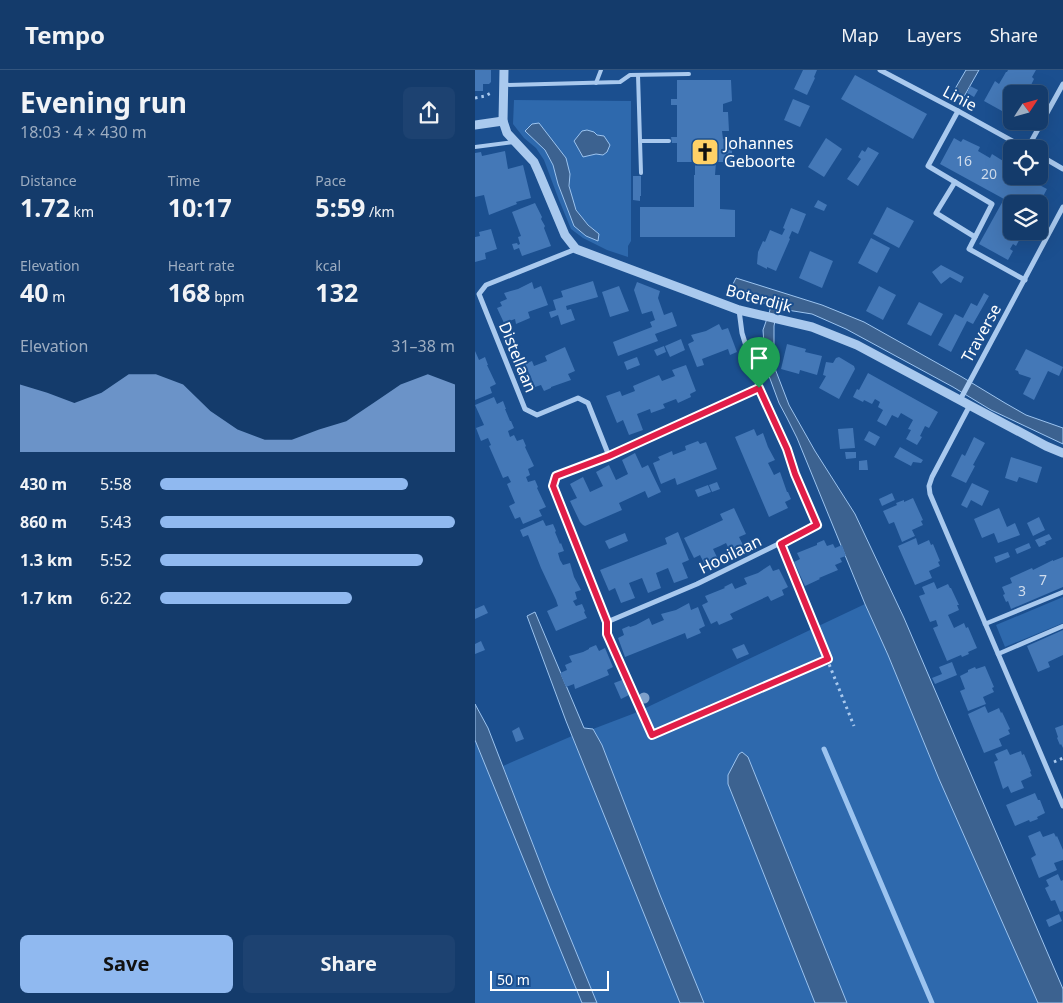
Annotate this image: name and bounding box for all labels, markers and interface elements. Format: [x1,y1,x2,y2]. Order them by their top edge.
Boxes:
text: Tempo [25,18,105,51]
text: Map [841,23,879,47]
text: Layers [907,23,962,47]
text: Share [990,23,1038,47]
street label: Linie [939,80,981,116]
text: Evening run [20,83,187,121]
north arrow [1003,85,1047,130]
map controls [1003,85,1048,240]
button: share [403,87,455,139]
text: 18:03 · 4 × 430 m [20,121,147,143]
place label: Johannes Geboorte [722,132,795,172]
church icon: Johannes Geboorte [690,137,720,167]
button: locate [1003,140,1048,185]
house number: 16 [956,151,972,170]
house number: 20 [981,164,997,183]
text: Distance [20,171,77,190]
text: Time [168,171,200,190]
text: Pace [315,171,346,190]
text: 1.72 [20,190,70,224]
text: 10:17 [168,190,232,224]
text: 5:59 [315,190,365,224]
button: layers [1003,195,1048,240]
text: km [70,202,94,221]
text: /km [365,202,395,221]
text: Elevation [20,256,80,275]
text: Heart rate [168,256,235,275]
text: kcal [315,256,341,275]
text: 40 [20,275,49,309]
text: 168 [168,275,211,309]
text: 132 [315,275,358,309]
street label: Boterdijk [723,279,795,318]
text: m [49,287,65,306]
text: bpm [211,287,245,306]
street label: Traverse [956,300,1006,366]
street label: Distellaan [494,318,542,396]
text: Elevation [20,335,88,357]
text: 31–38 m [391,335,455,357]
pin [738,337,780,388]
icon: arrive [745,344,773,372]
text: 430 m [20,473,67,495]
text: 5:58 [100,473,132,495]
text: 860 m [20,511,67,533]
text: 5:43 [100,511,132,533]
street label: Hooilaan [695,529,765,579]
text: 1.3 km [20,549,72,571]
text: 5:52 [100,549,132,571]
house number: 7 [1039,570,1047,589]
house number: 3 [1018,581,1026,600]
text: 1.7 km [20,587,72,609]
text: 6:22 [100,587,132,609]
button: Save [20,935,233,993]
button: Share [243,935,455,993]
scale bar [490,968,609,991]
text: 50 m [497,970,530,989]

